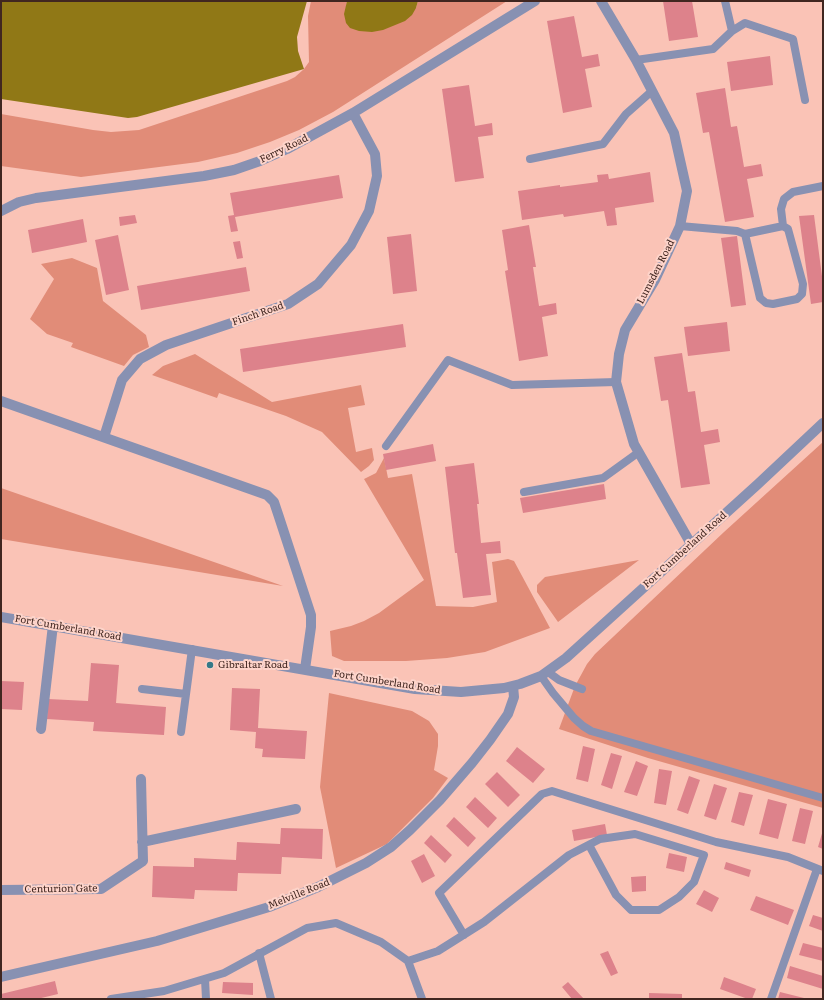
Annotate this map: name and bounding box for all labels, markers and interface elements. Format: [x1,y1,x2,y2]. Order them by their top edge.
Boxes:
street label: Ferry Road [258,132,310,166]
street label: Lumsden Road [635,238,677,306]
street label: Finch Road [231,300,285,328]
street label: Fort Cumberland Road [641,509,729,591]
street label: Fort Cumberland Road [14,613,122,643]
place label: Gibraltar Road [218,659,288,671]
marker: Gibraltar Road [205,660,215,670]
street label: Fort Cumberland Road [333,668,441,696]
street label: Melville Road [267,876,331,912]
street label: Centurion Gate [24,882,98,896]

